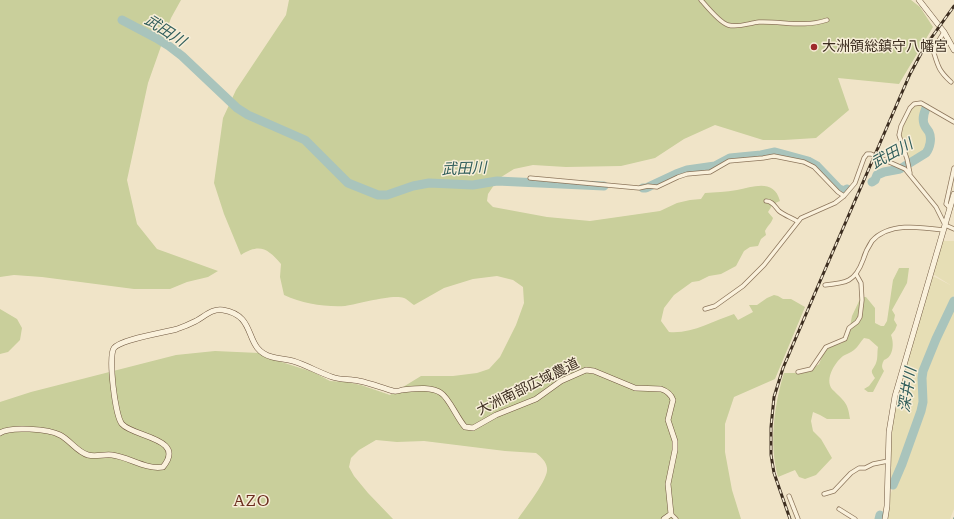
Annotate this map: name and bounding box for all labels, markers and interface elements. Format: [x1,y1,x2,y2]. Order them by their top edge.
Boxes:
water label: 武田川 [141,11,189,51]
place label: 大洲領総鎮守八幡宮 [822,39,948,55]
marker: 大洲領総鎮守八幡宮 [809,42,819,52]
water label: 武田川 [868,135,916,173]
water label: 武田川 [441,159,487,179]
street label: 大洲南部広域農道 [474,355,582,419]
water label: 深井川 [896,366,920,414]
district label: AZO [234,491,270,511]

